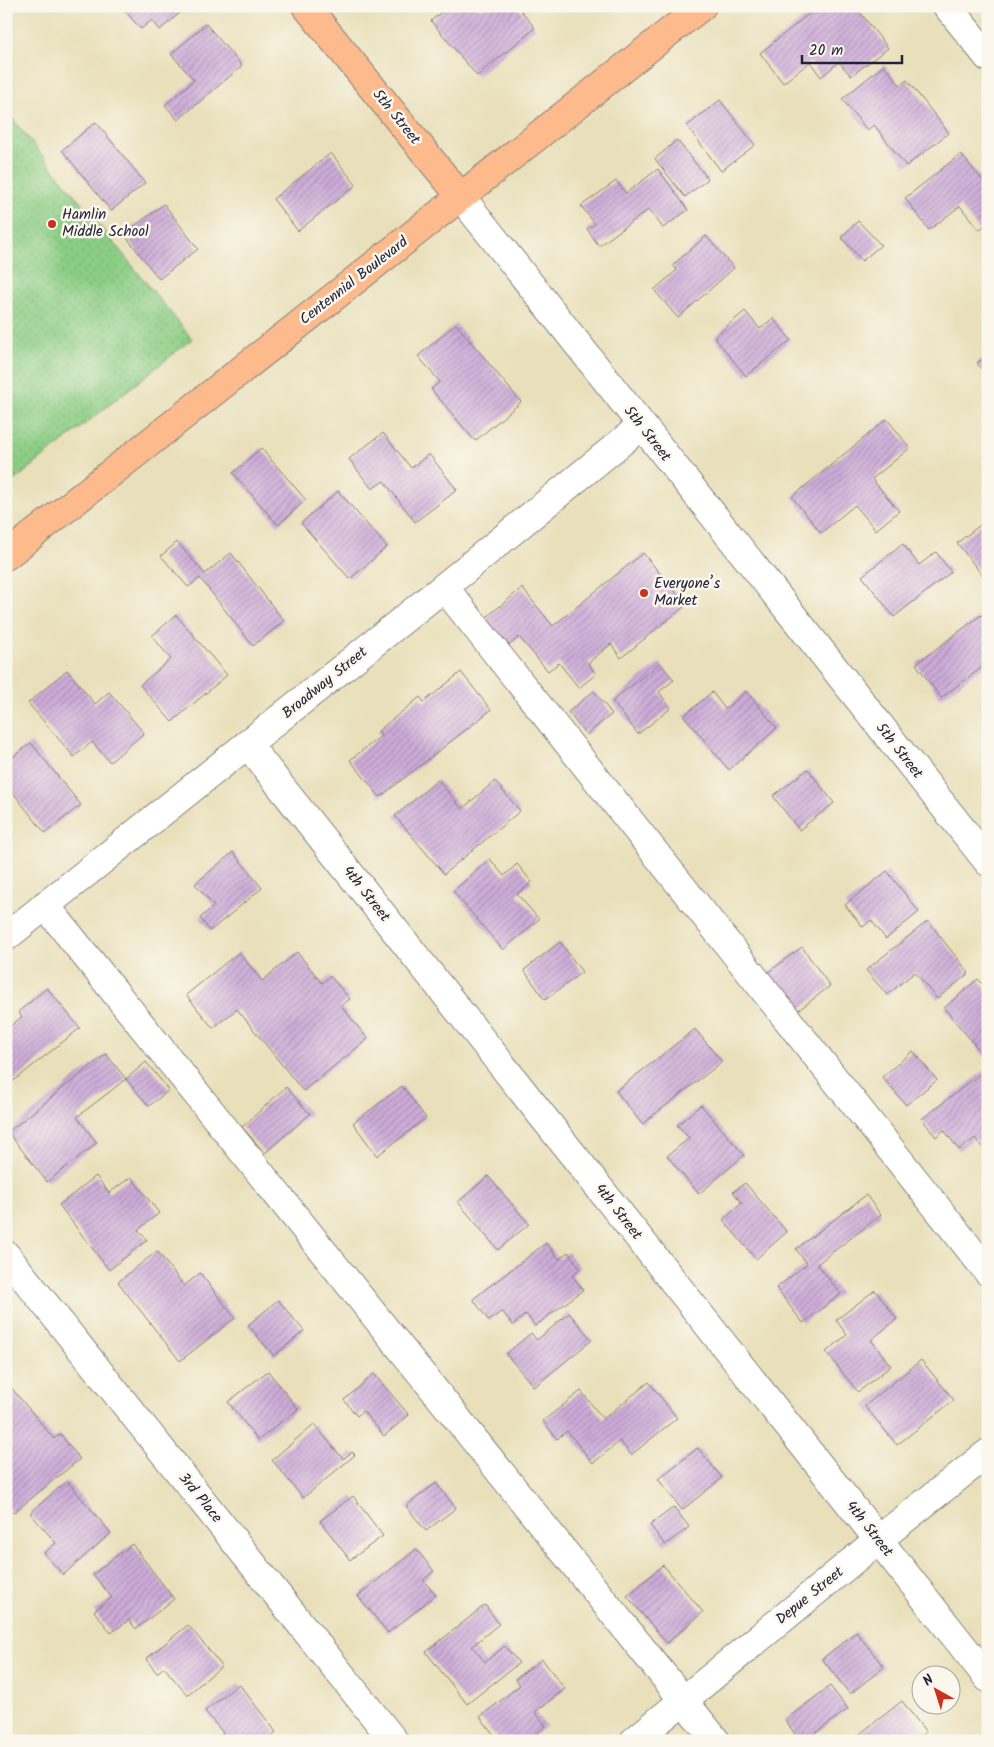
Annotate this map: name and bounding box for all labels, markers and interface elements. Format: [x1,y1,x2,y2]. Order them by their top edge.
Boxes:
scale bar [802,32,902,64]
text: 20 m [809,39,843,63]
street label: 5th Street [366,84,426,150]
place label: Hamlin Middle School [62,203,149,244]
marker: Hamlin Middle School [46,218,58,230]
street label: Centennial Boulevard [294,230,414,331]
street label: 5th Street [617,401,677,468]
place label: Everyone’s Market [654,572,721,613]
marker: Everyone’s Market [638,587,650,599]
street label: Broadway Street [277,641,373,725]
street label: 5th Street [869,718,929,785]
street label: 4th Street [336,861,396,928]
street label: 4th Street [588,1179,648,1246]
street label: 3rd Place [172,1467,228,1529]
street label: 4th Street [839,1496,899,1563]
street label: Depue Street [771,1561,849,1631]
north arrow [912,1664,962,1714]
text: N [918,1669,939,1692]

